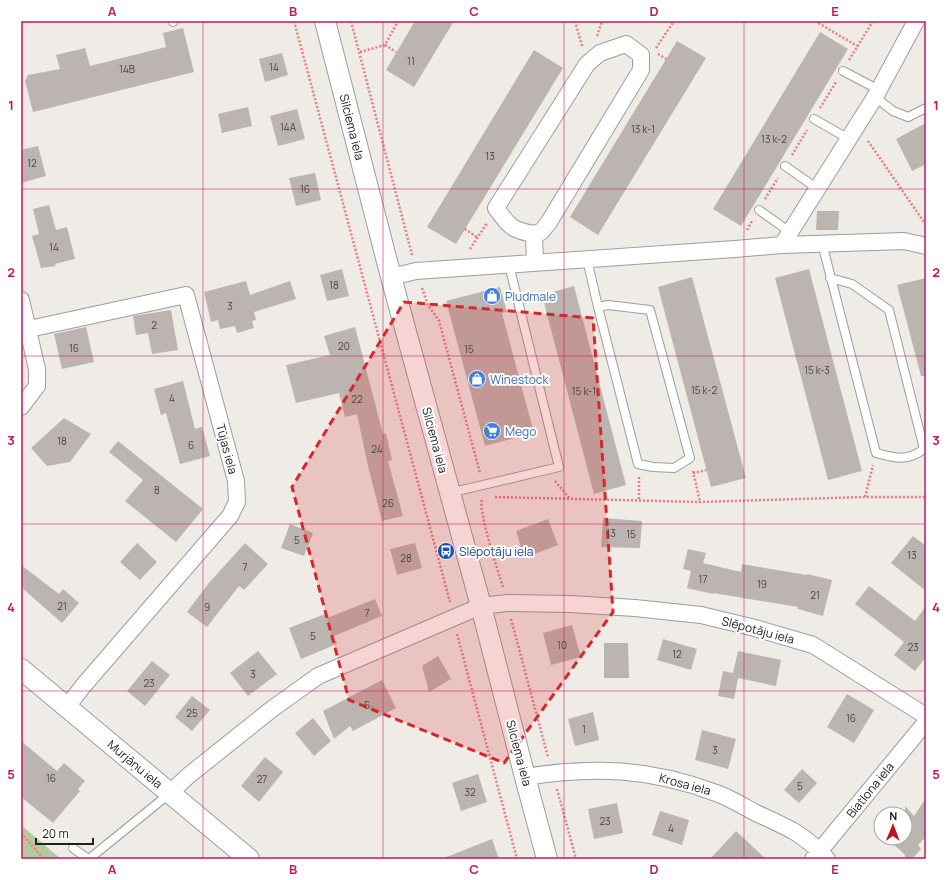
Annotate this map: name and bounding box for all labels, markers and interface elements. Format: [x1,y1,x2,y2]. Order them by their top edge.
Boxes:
text: A [108,2,117,20]
text: B [289,2,297,20]
text: C [469,2,479,20]
text: D [649,2,659,20]
text: E [831,2,839,20]
house number: 11 [407,54,415,68]
house number: 14 [269,60,279,74]
house number: 14B [119,62,135,76]
street label: Silciema iela [336,92,368,162]
text: 1 [8,96,14,114]
text: 1 [933,96,939,114]
house number: 14A [280,120,297,134]
house number: 13 k-1 [631,122,655,136]
house number: 13 k-2 [761,132,787,146]
house number: 13 [485,149,495,163]
house number: 12 [27,156,37,170]
house number: 16 [300,182,310,196]
house number: 14 [49,240,59,254]
text: 2 [7,263,15,281]
text: 2 [932,263,940,281]
house number: 18 [329,278,339,292]
shop icon: Pludmale [482,286,502,306]
place label: Pludmale [505,288,556,305]
house number: 3 [227,299,233,313]
house number: 2 [151,318,157,332]
house number: 20 [338,339,350,353]
house number: 16 [69,341,79,355]
house number: 15 [464,342,474,356]
house number: 15 k-3 [804,363,830,377]
shop icon: Winestock [467,369,487,389]
place label: Winestock [490,371,549,388]
house number: 15 k-2 [691,383,717,397]
house number: 15 k-1 [572,384,596,398]
house number: 4 [169,391,175,405]
house number: 22 [351,392,363,406]
street label: Silciema iela [418,405,452,475]
supermarket icon: Mego [482,421,502,441]
street label: Tūjas iela [212,422,242,476]
place label: Mego [505,423,536,440]
text: 3 [7,431,15,449]
text: 3 [932,431,940,449]
house number: 18 [57,434,67,448]
house number: 6 [188,438,194,452]
house number: 24 [371,442,383,456]
house number: 8 [154,483,160,497]
house number: 26 [382,496,394,510]
house number: 13 [606,526,616,540]
house number: 15 [626,527,636,541]
house number: 5 [294,533,300,547]
bus stop icon: Slēpotāju iela [436,541,456,561]
place label: Slēpotāju iela [459,543,534,560]
house number: 13 [907,548,917,562]
house number: 28 [400,551,412,565]
house number: 7 [242,560,248,574]
house number: 17 [699,572,707,586]
house number: 19 [757,577,767,591]
house number: 21 [810,588,820,602]
text: 4 [7,598,15,616]
text: 4 [932,598,940,616]
house number: 21 [57,599,67,613]
house number: 9 [204,600,210,614]
house number: 7 [364,606,370,620]
street label: Slēpotāju iela [720,612,796,648]
house number: 5 [310,629,316,643]
house number: 10 [557,638,567,652]
house number: 23 [907,640,919,654]
house number: 12 [672,647,682,661]
house number: 3 [250,667,256,681]
house number: 23 [143,676,155,690]
house number: 6 [364,698,370,712]
house number: 25 [186,706,198,720]
house number: 16 [846,711,856,725]
street label: Silciema iela [502,718,536,788]
house number: 1 [582,722,586,736]
street label: Murjāņu iela [104,736,166,792]
house number: 3 [712,743,718,757]
street label: Biatlona iela [842,759,898,821]
text: 5 [7,765,15,783]
text: 5 [932,765,940,783]
street label: Krosa iela [657,769,713,799]
house number: 16 [46,771,56,785]
house number: 27 [257,772,267,786]
house number: 5 [797,779,803,793]
house number: 32 [464,785,476,799]
north arrow [873,806,913,846]
text: N [889,808,897,823]
house number: 23 [599,814,611,828]
scale bar [36,820,93,846]
house number: 4 [668,821,674,835]
text: 20 m [42,825,69,842]
text: A [108,860,117,878]
text: B [289,860,297,878]
text: C [469,860,479,878]
text: D [649,860,659,878]
text: E [831,860,839,878]

